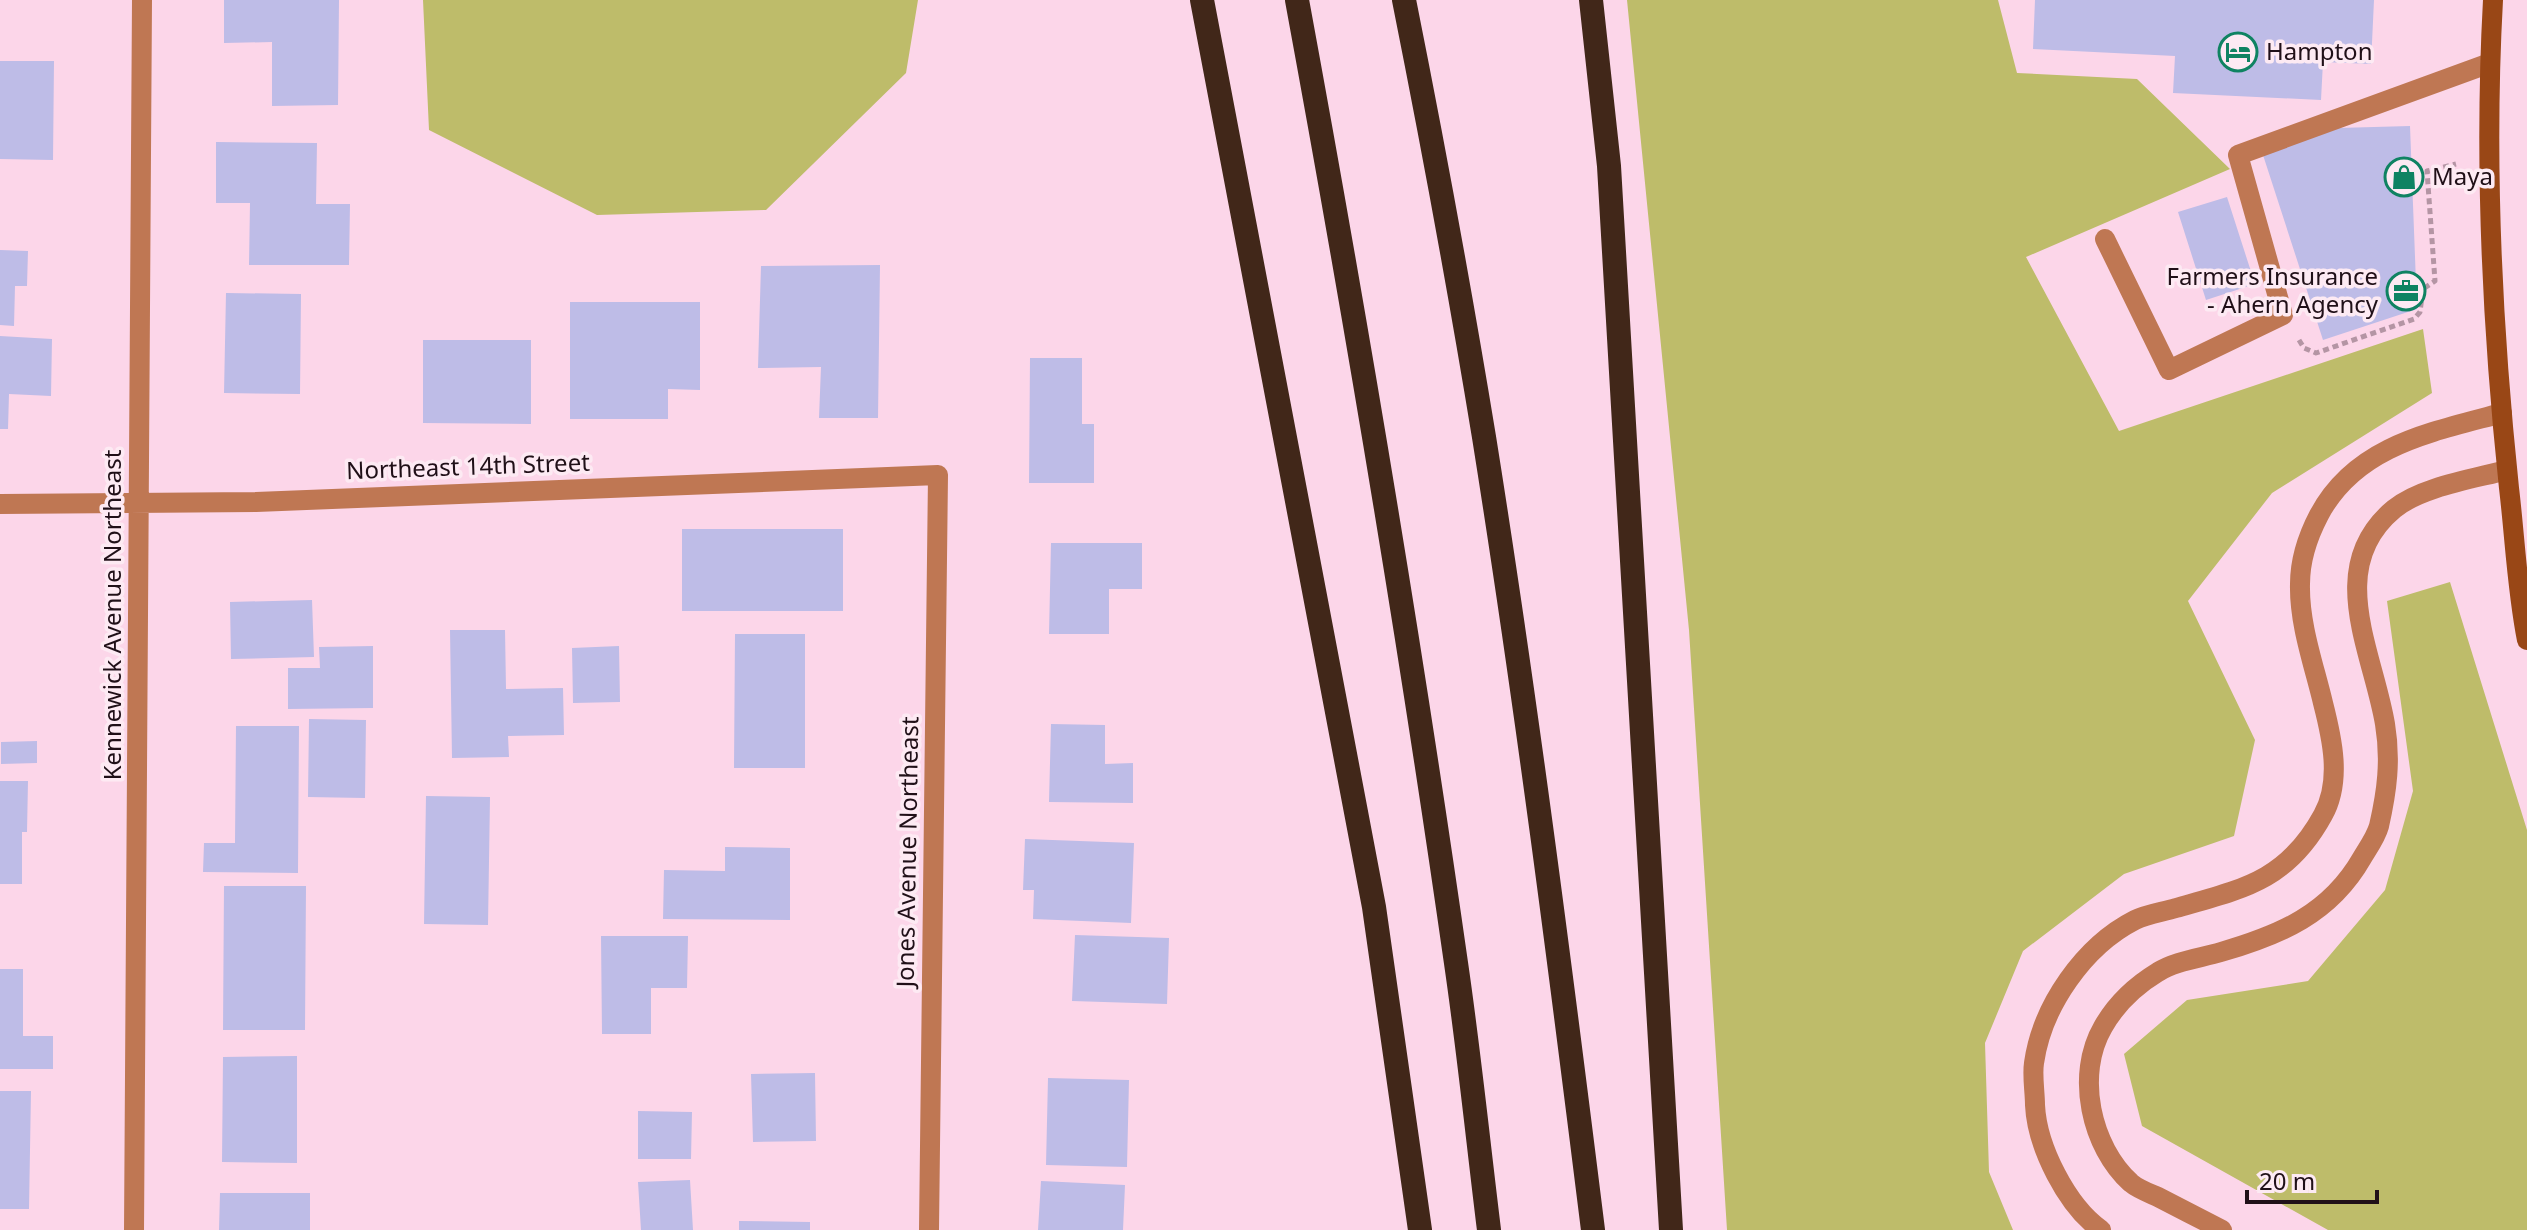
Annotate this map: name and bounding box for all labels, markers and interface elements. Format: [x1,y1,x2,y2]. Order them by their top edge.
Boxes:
hotel icon: Hampton [2217,31,2259,73]
place label: Hampton [2266,34,2372,67]
shop icon: Maya [2383,156,2425,198]
place label: Maya [2432,159,2493,192]
place label: Farmers Insurance - Ahern Agency [2166,259,2379,320]
office icon: Farmers Insurance - Ahern Agency [2385,270,2427,312]
street label: Northeast 14th Street [346,445,591,486]
street label: Kennewick Avenue Northeast [95,449,128,780]
street label: Jones Avenue Northeast [888,716,925,990]
scale bar [2247,1154,2377,1204]
text: 20 m [2259,1164,2315,1197]

